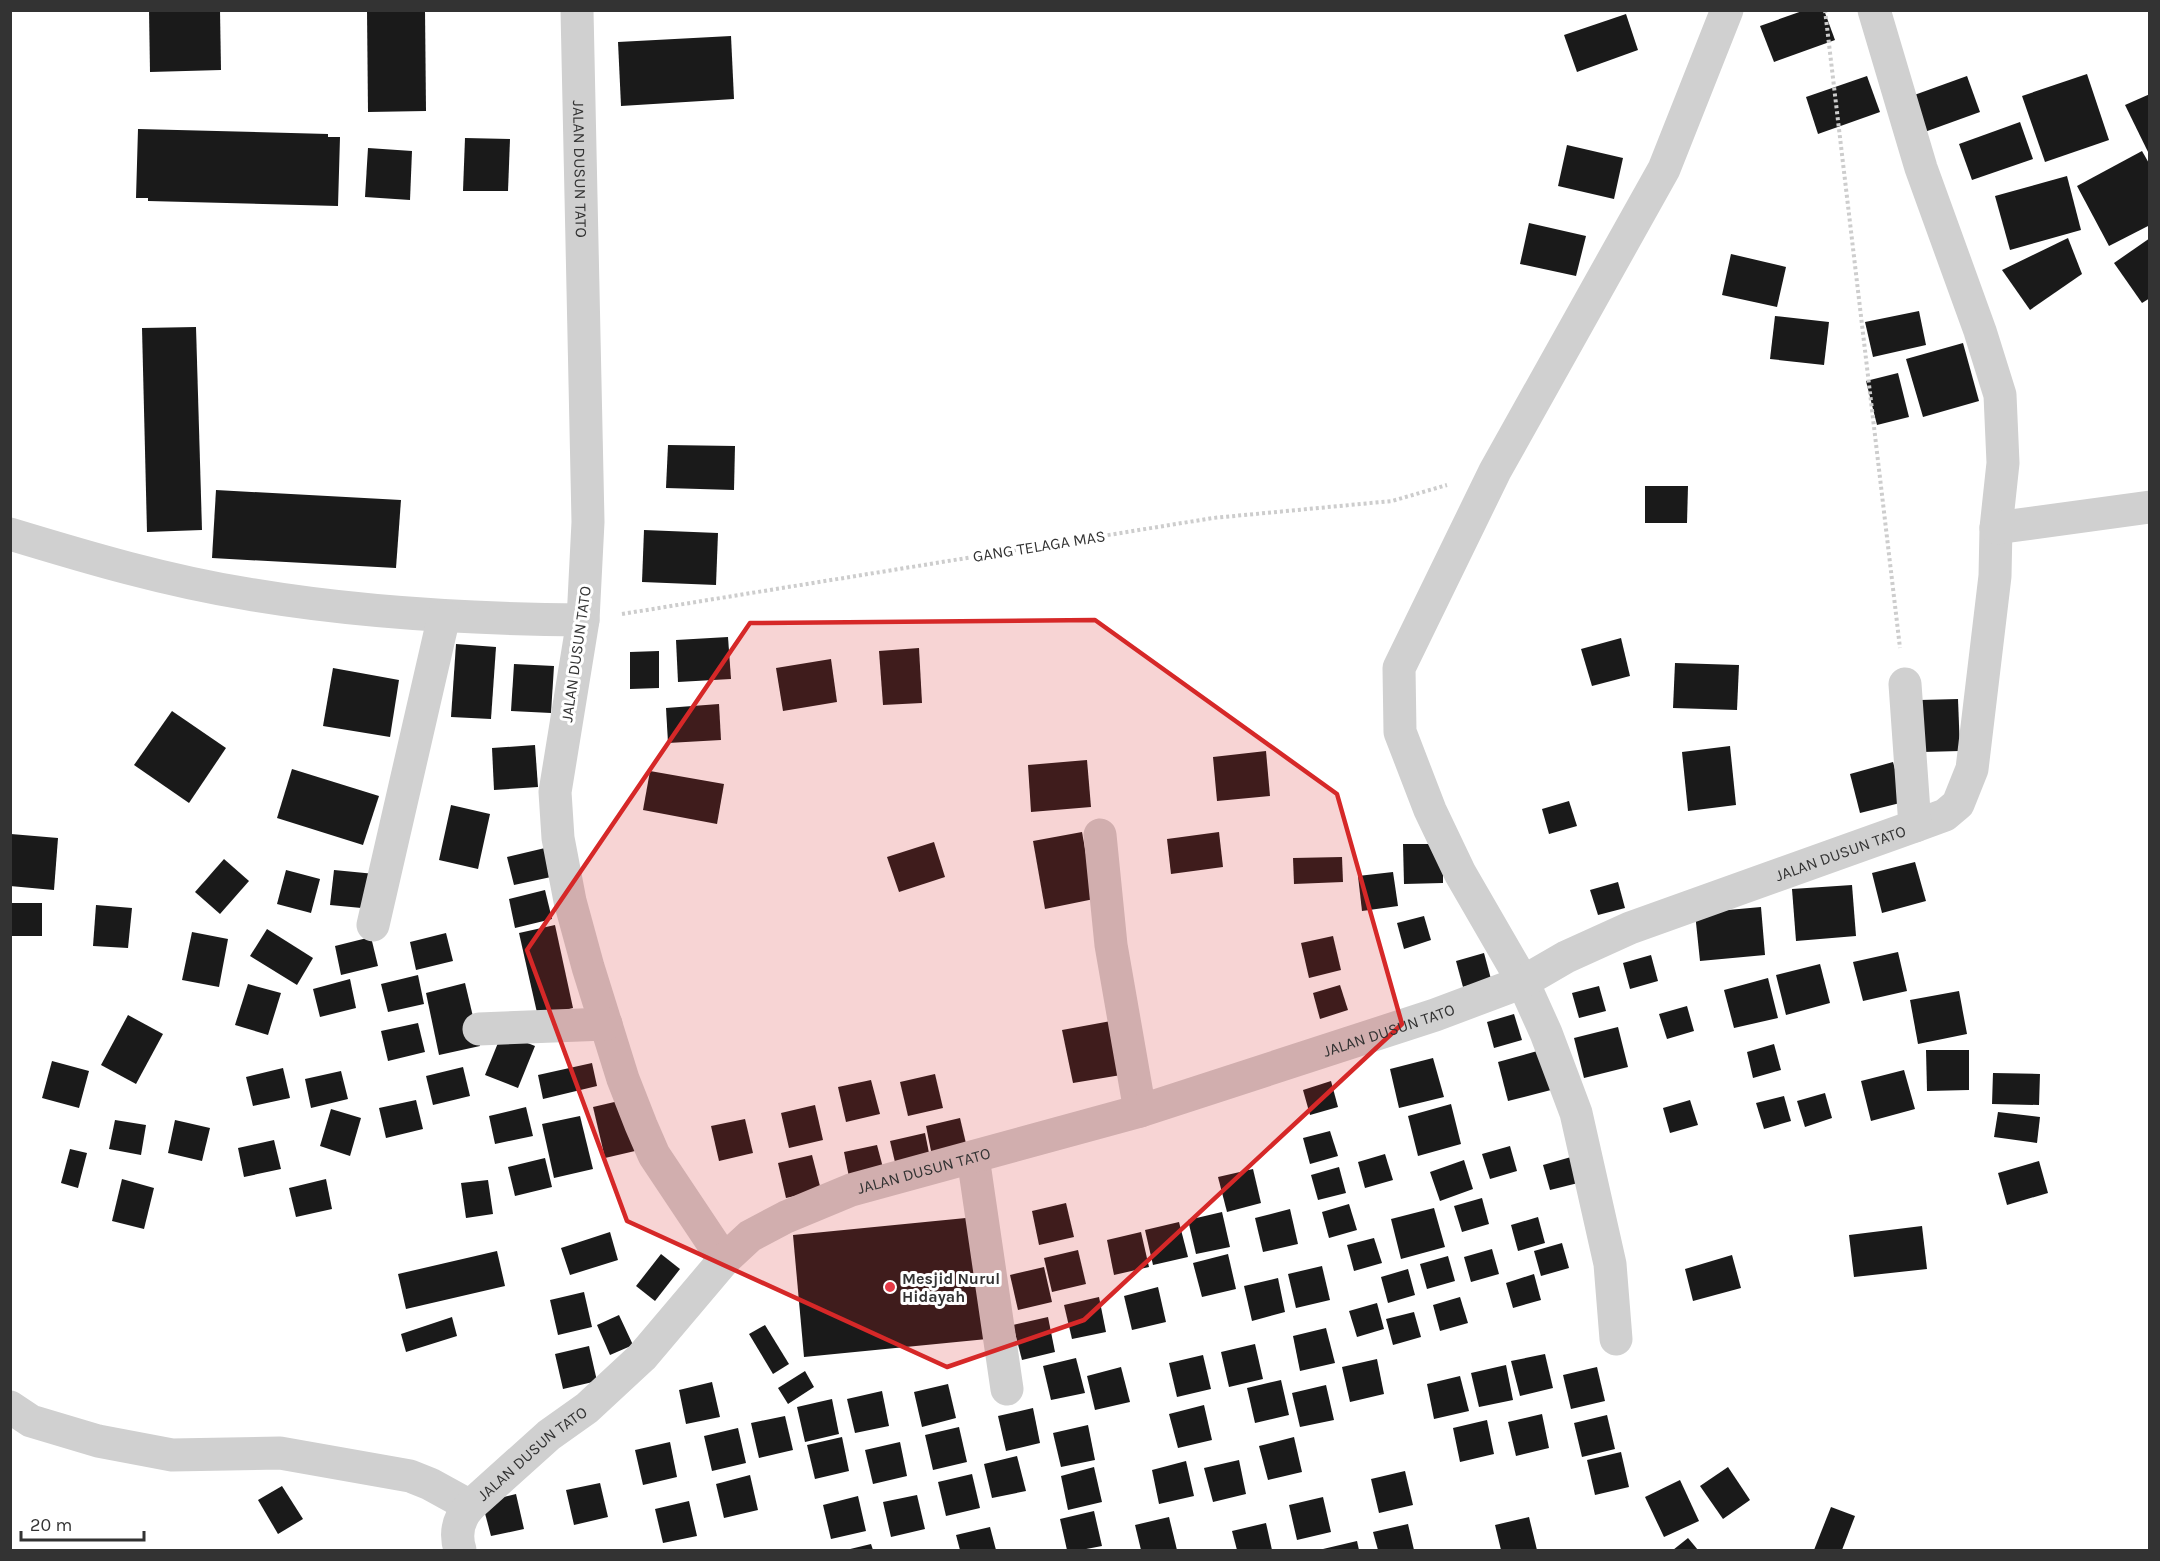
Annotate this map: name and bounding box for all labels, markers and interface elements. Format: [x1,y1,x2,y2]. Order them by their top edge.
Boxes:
street label: JALAN DUSUN TATO [569,100,591,238]
street label: GANG TELAGA MAS [971,526,1107,566]
street label: JALAN DUSUN TATO [557,585,595,723]
street label: JALAN DUSUN TATO [1773,821,1908,885]
street label: JALAN DUSUN TATO [1321,999,1457,1060]
street label: JALAN DUSUN TATO [855,1143,992,1197]
place label: Mesjid Nurul Hidayah [902,1269,1000,1306]
marker: Mesjid Nurul Hidayah [883,1280,897,1294]
street label: JALAN DUSUN TATO [473,1402,590,1504]
scale bar [21,1504,144,1542]
text: 20 m [30,1514,72,1536]

